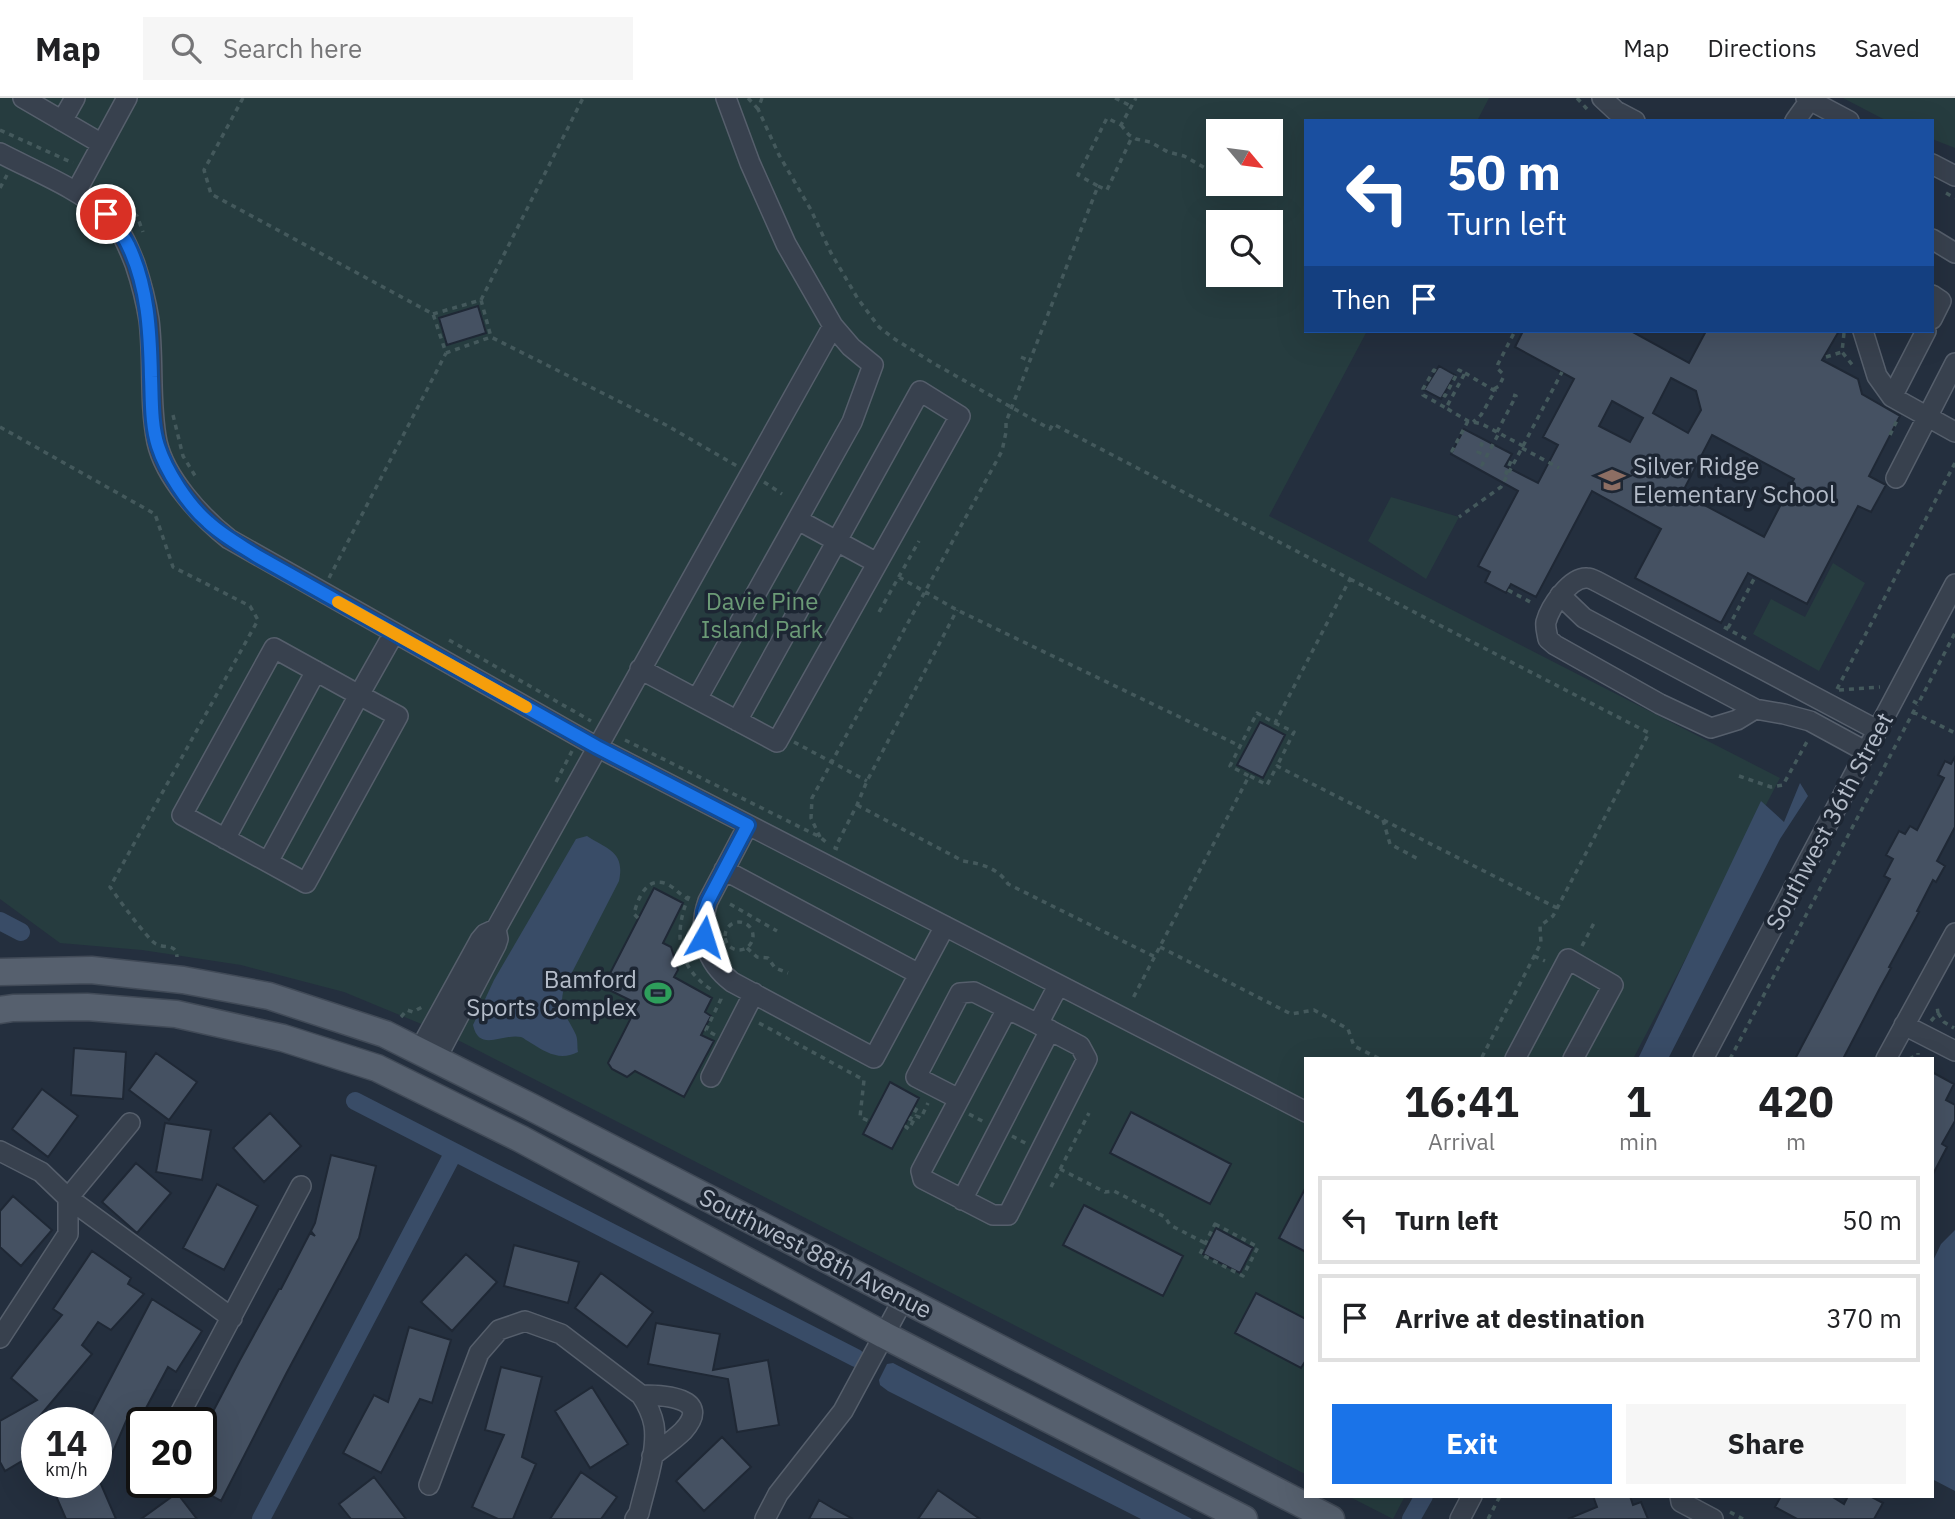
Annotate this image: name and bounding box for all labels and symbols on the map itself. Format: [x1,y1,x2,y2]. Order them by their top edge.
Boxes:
north arrow [1206,119,1283,196]
pin [76,184,136,244]
place label: Silver Ridge Elementary School [1633,450,1835,510]
school or university icon: Silver Ridge Elementary School [1597,465,1627,495]
park label: Davie Pine Island Park [701,585,824,645]
street label: Southwest 36th Street [1758,706,1900,936]
position arrow [667,900,741,974]
place label: Bamford Sports Complex [466,963,637,1023]
sports icon: Bamford Sports Complex [643,978,673,1008]
street label: Southwest 88th Avenue [694,1180,938,1326]
speed limit sign: 20 [126,1407,217,1498]

